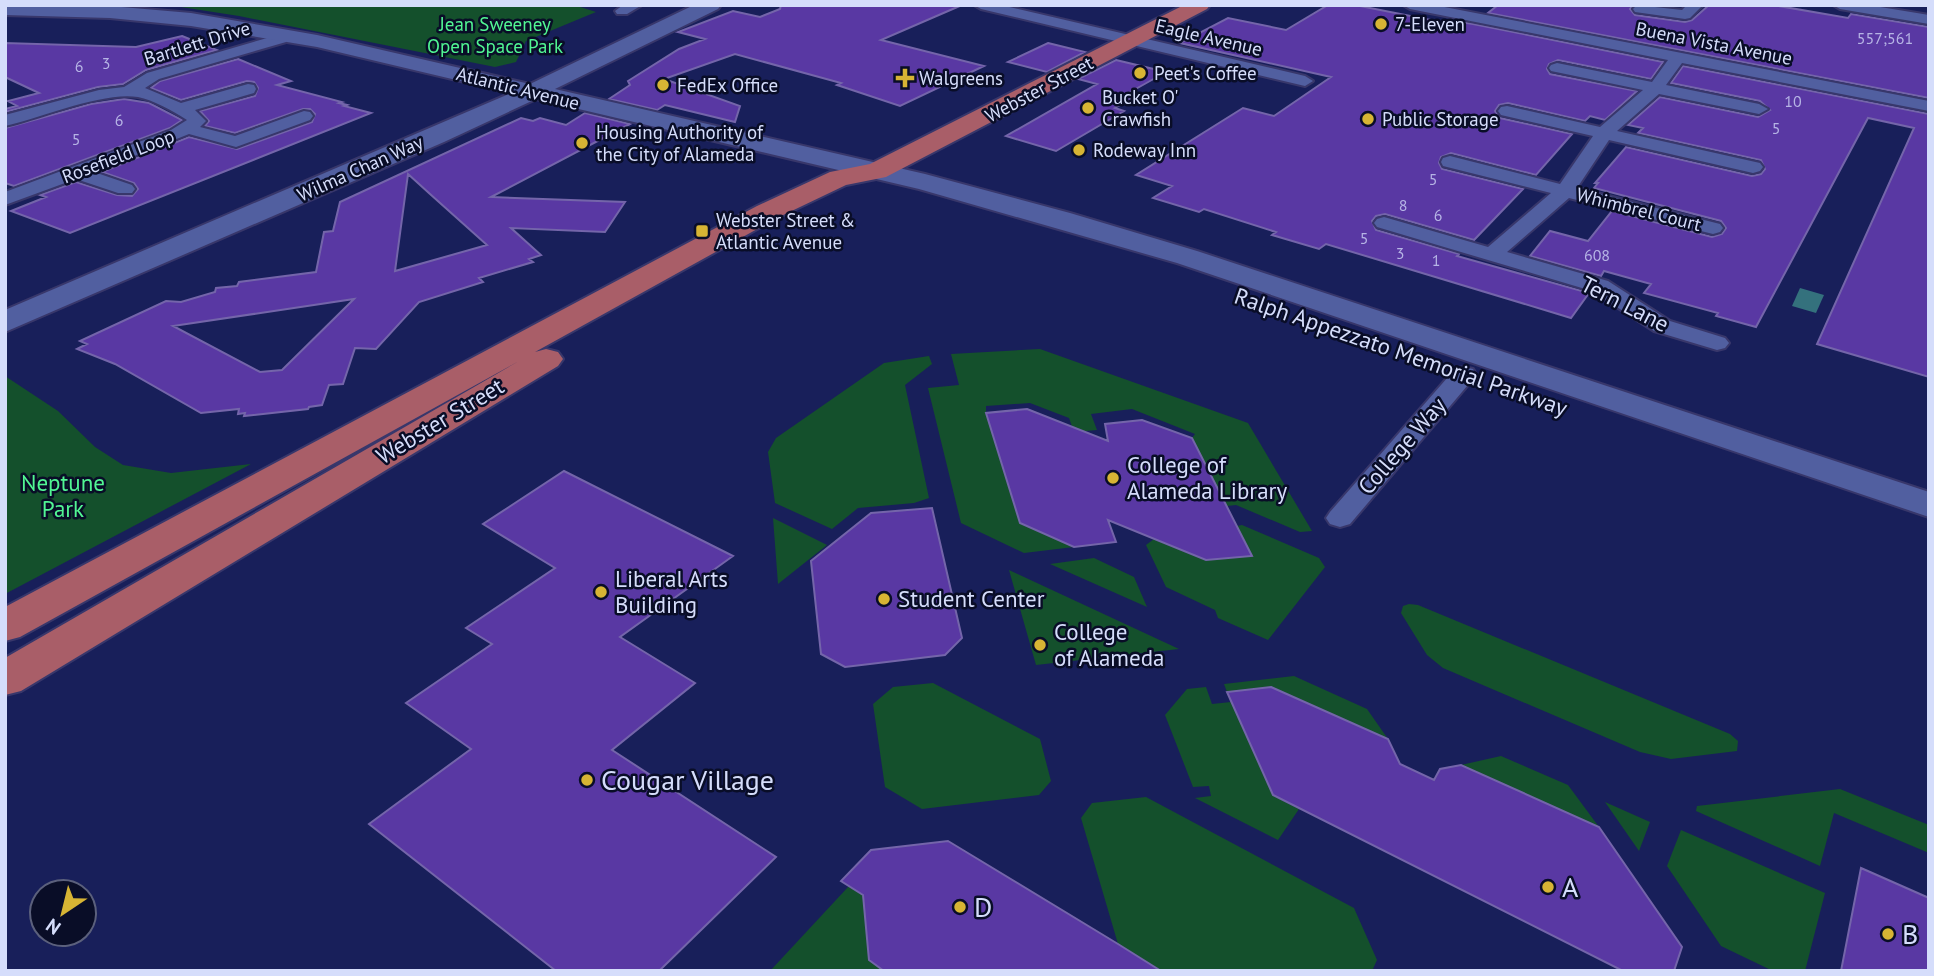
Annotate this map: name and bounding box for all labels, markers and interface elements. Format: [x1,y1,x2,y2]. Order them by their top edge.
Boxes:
park label: Jean Sweeney Open Space Park [427,12,563,58]
place label: 7-Eleven [1395,12,1465,36]
street label: Eagle Avenue [1153,13,1265,61]
street label: Bartlett Drive [141,15,253,71]
marker: 7-Eleven [1373,16,1389,32]
street label: Buena Vista Avenue [1634,16,1794,70]
house number: 557;561 [1857,28,1913,48]
street label: Webster Street [981,50,1098,127]
house number: 3 [102,53,110,73]
house number: 6 [75,56,83,76]
street label: Atlantic Avenue [454,61,582,115]
place label: Peet's Coffee [1154,61,1257,85]
marker: Peet's Coffee [1132,65,1148,81]
place label: Walgreens [919,66,1003,90]
marker: Walgreens [897,70,913,86]
place label: FedEx Office [677,73,778,97]
marker: FedEx Office [655,77,671,93]
place label: Bucket O' Crawfish [1102,85,1178,131]
house number: 10 [1784,91,1802,111]
marker: Bucket O' Crawfish [1080,100,1096,116]
place label: Public Storage [1382,107,1499,131]
house number: 6 [115,110,123,130]
marker: Public Storage [1360,111,1376,127]
house number: 5 [1772,118,1780,138]
place label: Housing Authority of the City of Alameda [596,120,764,166]
street label: Rosefield Loop [58,124,178,188]
house number: 5 [72,129,80,149]
street label: Wilma Chan Way [293,129,427,206]
marker: Housing Authority of the City of Alameda [574,135,590,151]
place label: Rodeway Inn [1093,138,1196,162]
marker: Rodeway Inn [1071,142,1087,158]
house number: 5 [1429,169,1437,189]
street label: Whimbrel Court [1574,182,1704,236]
house number: 8 [1399,195,1407,215]
house number: 6 [1434,205,1442,225]
place label: Webster Street & Atlantic Avenue [716,208,855,254]
marker: Webster Street & Atlantic Avenue [694,223,710,239]
house number: 5 [1360,228,1368,248]
house number: 3 [1396,243,1404,263]
house number: 608 [1584,245,1610,265]
house number: 1 [1432,250,1440,270]
street label: Tern Lane [1576,269,1674,338]
street label: Ralph Appezzato Memorial Parkway [1231,281,1572,422]
street label: Webster Street [371,371,509,470]
street label: College Way [1351,391,1452,500]
place label: College of Alameda Library [1127,450,1287,505]
park label: Neptune Park [21,468,105,523]
marker: College of Alameda Library [1105,470,1121,486]
place label: Liberal Arts Building [615,564,728,619]
marker: Liberal Arts Building [593,584,609,600]
place label: Student Center [898,584,1045,613]
marker: Student Center [876,591,892,607]
place label: College of Alameda [1054,617,1165,672]
marker: College of Alameda [1032,637,1048,653]
place label: Cougar Village [601,761,774,798]
marker: Cougar Village [579,772,595,788]
place label: A [1562,868,1579,905]
north arrow [28,878,98,948]
marker: A [1540,879,1556,895]
place label: D [974,888,992,925]
marker: D [952,899,968,915]
text: N [41,914,65,940]
place label: B [1902,915,1918,952]
marker: B [1880,926,1896,942]

